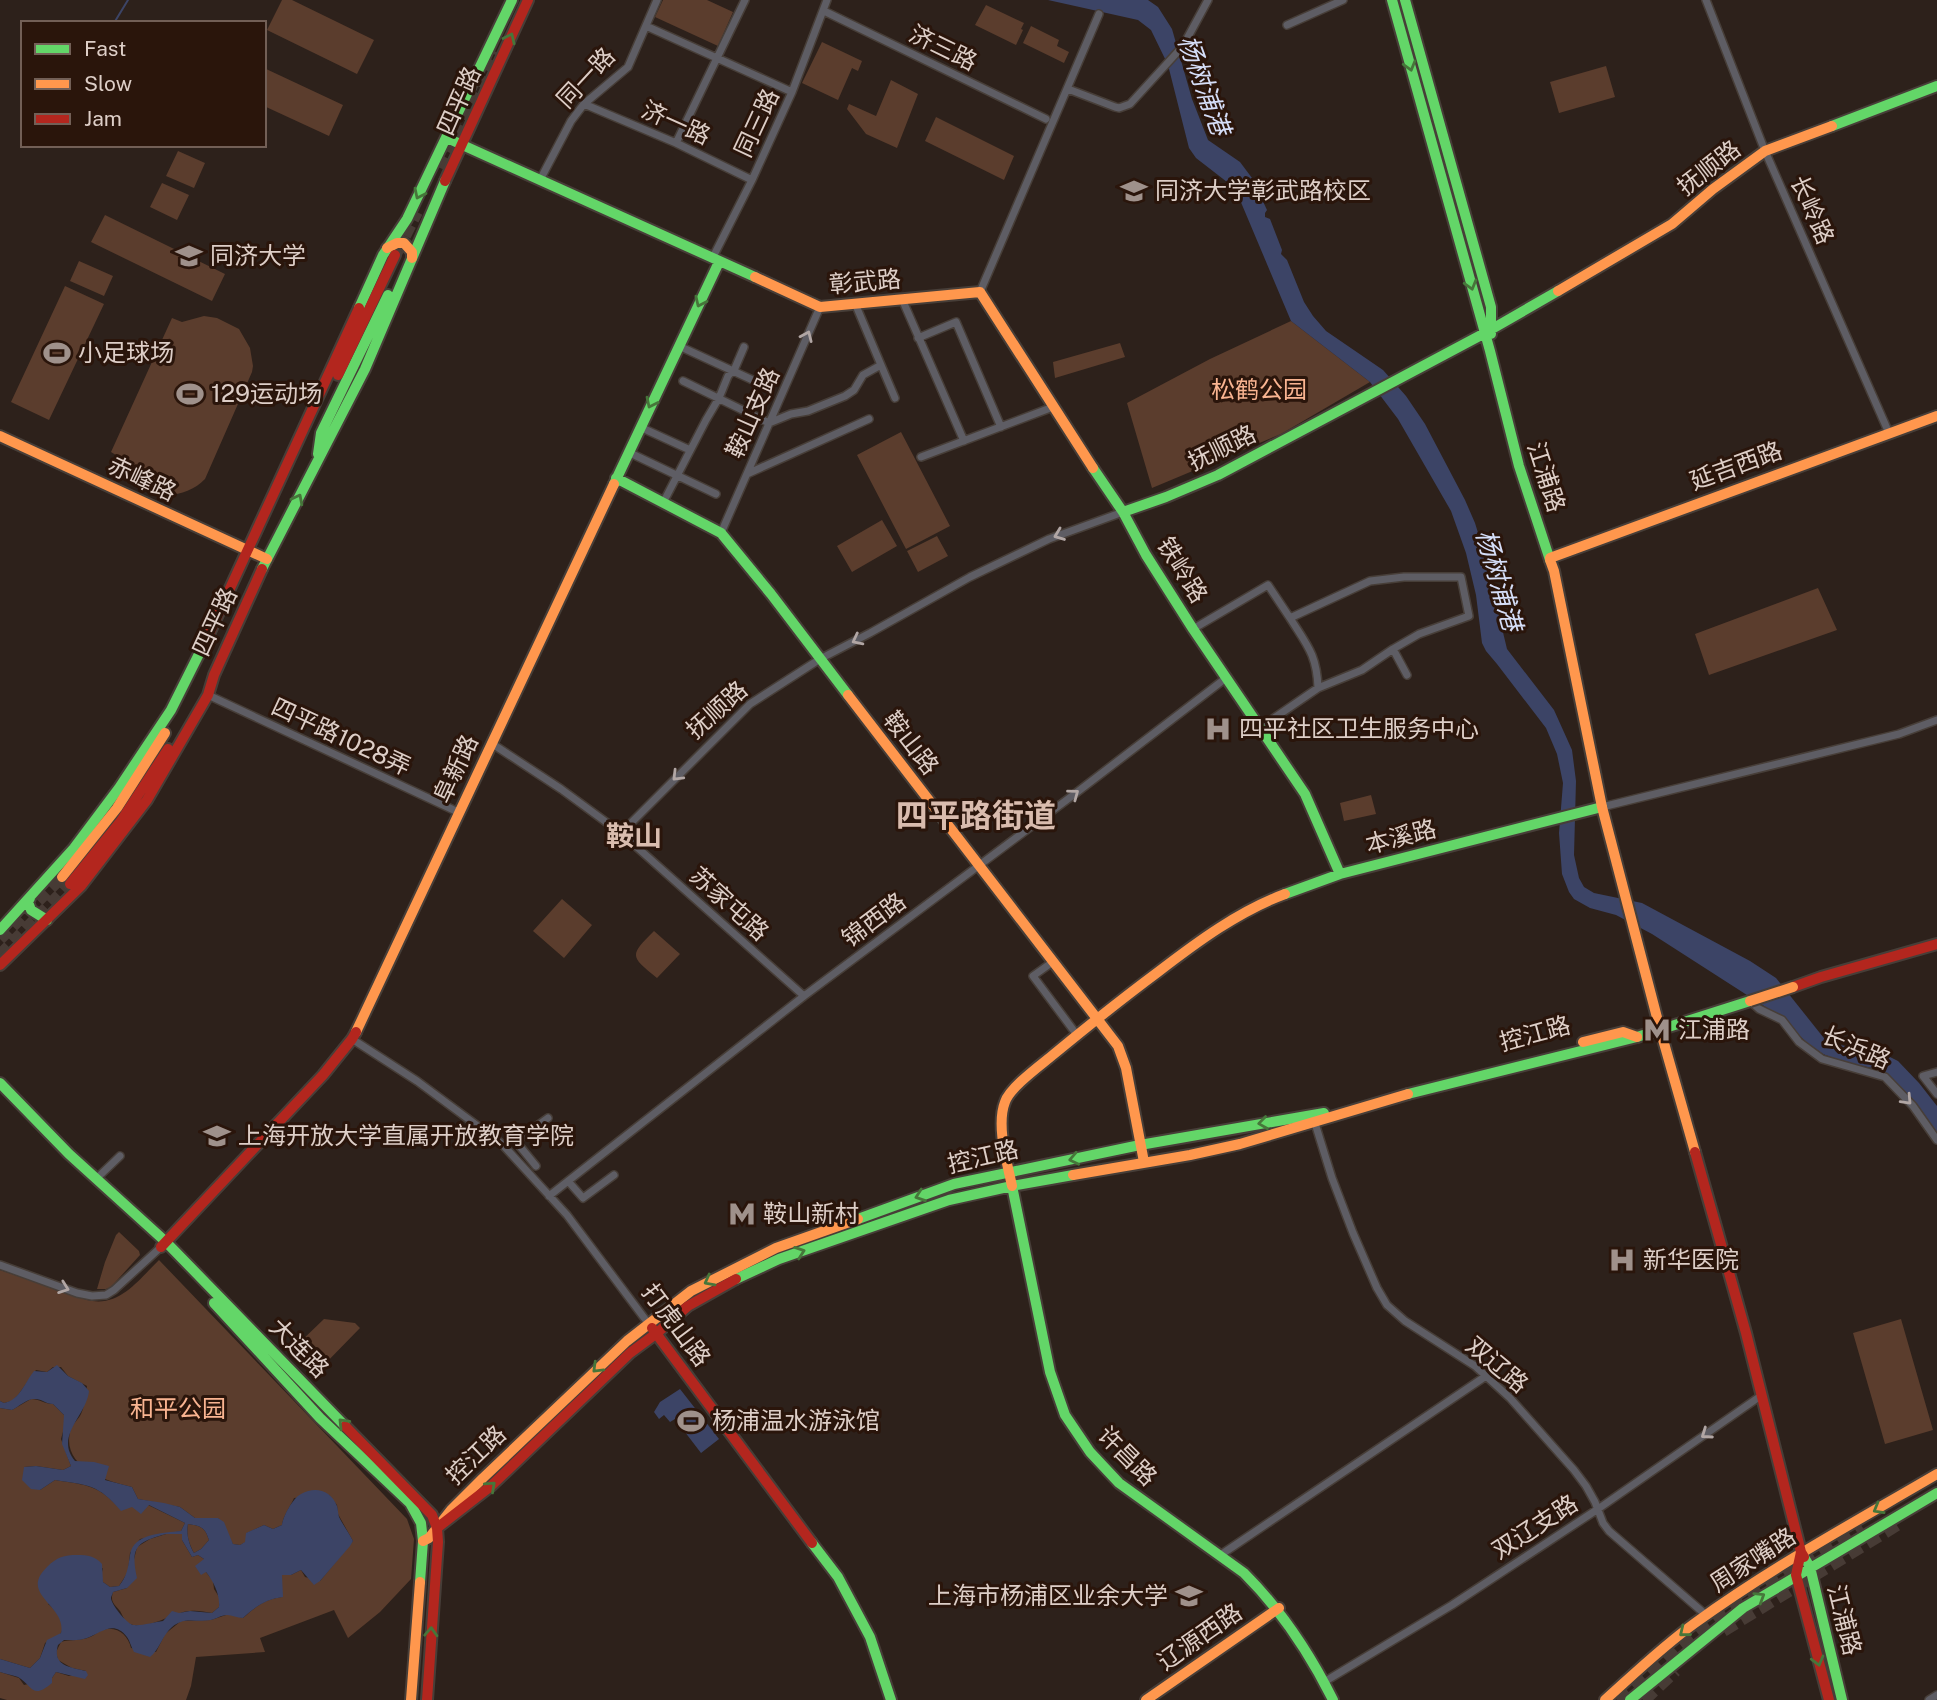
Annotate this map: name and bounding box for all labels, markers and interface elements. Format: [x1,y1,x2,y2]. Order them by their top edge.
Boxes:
street label: 济三路 [905,19,982,75]
legend [21,21,266,147]
water label: 杨树浦港 [1172,31,1238,143]
one-way arrow [502,33,516,45]
text: Fast [84,36,126,61]
street label: 同一路 [550,41,620,113]
one-way arrow [1402,60,1416,72]
street label: 四平路 [431,62,486,139]
text: Slow [84,71,132,96]
street label: 同三路 [728,84,784,161]
street label: 济一路 [638,95,715,150]
text: Jam [84,106,122,131]
street label: 抚顺路 [1671,134,1745,200]
street label: 长岭路 [1785,171,1840,248]
school or university icon: 同济大学彰武路校区 [1119,176,1149,206]
place label: 同济大学彰武路校区 [1155,176,1371,204]
one-way arrow [414,187,428,199]
school or university icon: 同济大学 [174,241,204,271]
place label: 同济大学 [210,241,306,269]
street label: 彰武路 [828,264,902,298]
one-way arrow [1463,279,1477,291]
one-way arrow [694,295,708,307]
one-way arrow [799,331,813,343]
sports icon: 小足球场 [42,338,72,368]
place label: 小足球场 [78,338,174,366]
street label: 鞍山支路 [720,363,784,462]
park label: 松鹤公园 [1211,375,1307,403]
sports icon: 129运动场 [175,379,205,409]
place label: 129运动场 [211,379,322,407]
one-way arrow [646,396,660,408]
street label: 抚顺路 [1183,419,1260,475]
street label: 延吉西路 [1686,435,1786,495]
street label: 江浦路 [1523,438,1571,515]
street label: 赤峰路 [104,450,181,506]
one-way arrow [290,494,304,506]
water label: 杨树浦港 [1470,526,1530,638]
one-way arrow [1053,527,1065,541]
street label: 铁岭路 [1152,532,1214,607]
street label: 四平路 [186,583,242,660]
one-way arrow [852,632,864,646]
street label: 抚顺路 [680,675,752,744]
street label: 四平路1028弄 [267,692,415,781]
street label: 鞍山路 [879,705,945,779]
hospital icon: 四平社区卫生服务中心 [1203,714,1233,744]
place label: 四平社区卫生服务中心 [1239,714,1479,742]
street label: 阜新路 [427,730,483,807]
one-way arrow [672,768,685,781]
one-way arrow [1066,790,1079,803]
district label: 四平路街道 [896,797,1056,834]
street label: 本溪路 [1362,814,1439,858]
district label: 鞍山 [606,819,662,852]
street label: 苏家屯路 [685,861,775,946]
street label: 锦西路 [836,886,911,952]
street label: 控江路 [1496,1010,1573,1056]
metro station icon: 江浦路 [1642,1015,1672,1045]
place label: 江浦路 [1678,1015,1750,1043]
street label: 长浜路 [1818,1020,1895,1074]
one-way arrow [1898,1092,1911,1105]
one-way arrow [1257,1115,1268,1130]
school or university icon: 上海开放大学直属开放教育学院 [202,1121,232,1151]
place label: 上海开放大学直属开放教育学院 [238,1121,574,1149]
street label: 控江路 [945,1134,1021,1178]
one-way arrow [1068,1150,1080,1165]
one-way arrow [914,1188,926,1202]
metro station icon: 鞍山新村 [727,1199,757,1229]
place label: 鞍山新村 [763,1199,859,1227]
hospital icon: 新华医院 [1607,1245,1637,1275]
place label: 新华医院 [1643,1245,1739,1273]
one-way arrow [794,1246,806,1260]
one-way arrow [703,1273,716,1286]
street label: 打虎山路 [637,1278,717,1371]
one-way arrow [58,1280,70,1294]
street label: 大连路 [264,1312,335,1383]
street label: 双辽路 [1461,1330,1534,1398]
one-way arrow [593,1360,606,1373]
park label: 和平公园 [130,1394,226,1422]
sports icon: 杨浦温水游泳馆 [676,1406,706,1436]
place label: 杨浦温水游泳馆 [712,1406,880,1434]
one-way arrow [339,1419,352,1432]
street label: 控江路 [440,1419,511,1489]
street label: 许昌路 [1092,1420,1163,1491]
one-way arrow [1701,1426,1714,1438]
one-way arrow [483,1481,496,1494]
street label: 双辽支路 [1487,1488,1582,1564]
one-way arrow [1873,1501,1886,1514]
street label: 周家嘴路 [1705,1521,1800,1597]
place label: 上海市杨浦区业余大学 [928,1581,1168,1609]
school or university icon: 上海市杨浦区业余大学 [1174,1581,1204,1611]
street label: 江浦路 [1823,1581,1867,1658]
one-way arrow [1753,1592,1766,1605]
street label: 辽源西路 [1152,1597,1247,1675]
one-way arrow [1680,1624,1692,1637]
one-way arrow [423,1626,438,1637]
one-way arrow [1810,1655,1824,1667]

